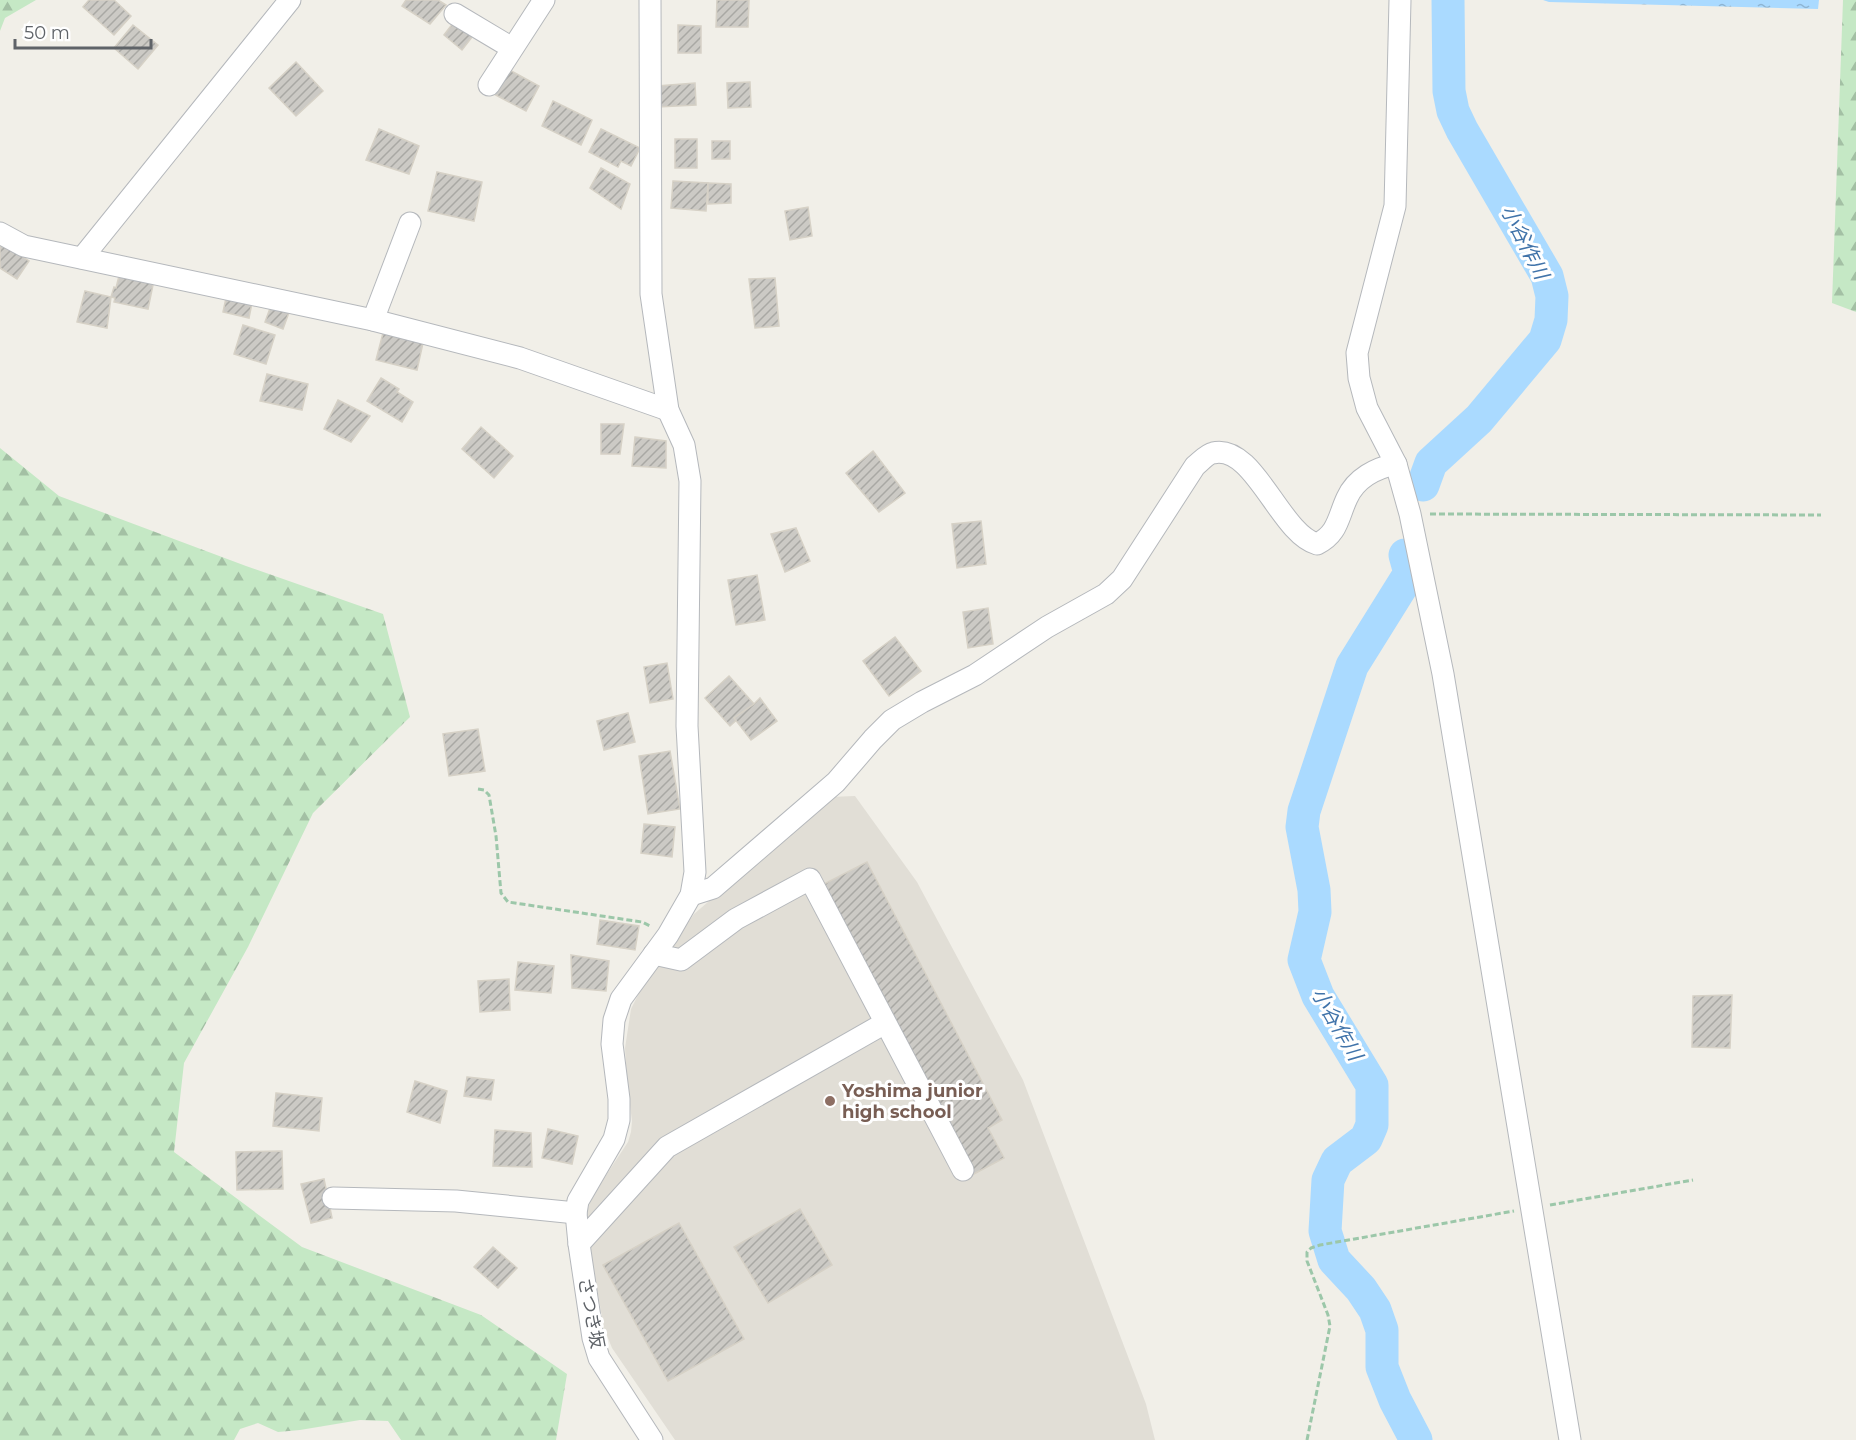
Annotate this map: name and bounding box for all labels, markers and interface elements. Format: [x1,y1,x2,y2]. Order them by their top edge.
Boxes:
scale bar [15,12,152,50]
text: 50 m [24,22,70,44]
water label: 小谷作川 [1496,201,1555,285]
water label: 小谷作川 [1307,983,1368,1066]
place label: Yoshima junior high school [841,1080,983,1123]
marker: Yoshima junior high school [823,1094,837,1108]
street label: さつき坂 [573,1276,609,1350]

